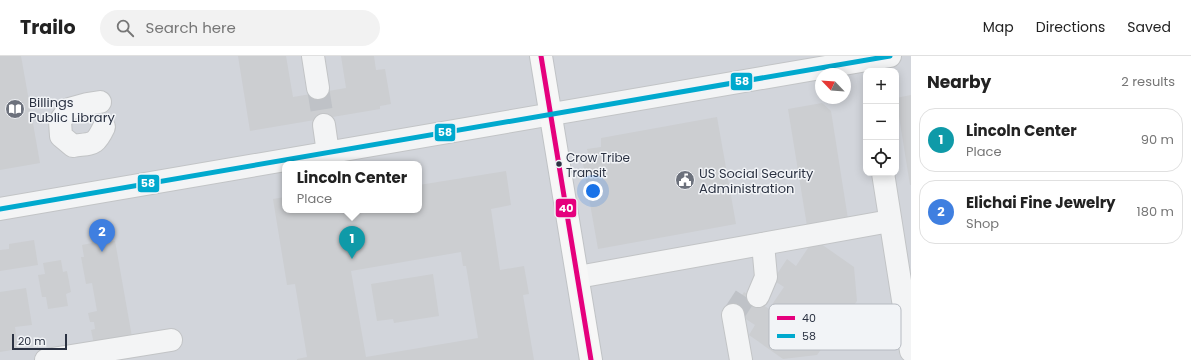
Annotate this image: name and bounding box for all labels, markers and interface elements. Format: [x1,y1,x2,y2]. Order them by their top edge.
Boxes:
search box [100,10,380,46]
text: Trailo [20,14,76,41]
icon: search [114,17,136,39]
text: Search here [146,17,236,38]
text: Map [983,17,1014,37]
text: Directions [1036,17,1105,37]
text: Saved [1127,17,1171,37]
north arrow [815,68,851,104]
map controls [863,68,899,176]
button: + [863,68,899,104]
text: Nearby [927,70,991,94]
line badge: 58 [730,72,753,91]
text: 2 results [1121,72,1175,91]
text: 58 [735,73,749,89]
place label: Billings Public Library [29,93,115,127]
library icon: Billings Public Library [4,98,26,120]
button: − [863,104,899,140]
text: Lincoln Center [966,120,1077,141]
line badge: 58 [434,123,456,142]
text: 58 [438,124,452,140]
text: 1 [939,130,943,149]
text: 90 m [1141,130,1174,149]
button: locate [863,140,899,176]
text: Place [966,142,1001,161]
place label: Crow Tribe Transit [566,149,630,181]
marker: Crow Tribe Transit [554,159,564,169]
popup [282,161,422,213]
place label: US Social Security Administration [699,164,814,198]
text: Lincoln Center [297,167,407,188]
public building icon: US Social Security Administration [674,169,696,191]
line badge: 58 [137,174,160,193]
text: 58 [141,175,155,191]
your location [583,181,603,201]
text: Place [297,189,332,208]
text: Elichai Fine Jewelry [966,192,1116,213]
line badge: 40 [555,198,577,218]
text: 40 [559,200,573,216]
text: 2 [937,202,945,221]
text: 180 m [1137,202,1174,221]
text: Shop [966,214,999,233]
pin: 2 [89,219,115,252]
pin: 1 [339,226,365,259]
legend [769,304,901,350]
text: 40 [802,310,816,326]
text: 58 [802,328,816,344]
scale bar [12,332,67,351]
text: 20 m [18,333,46,349]

